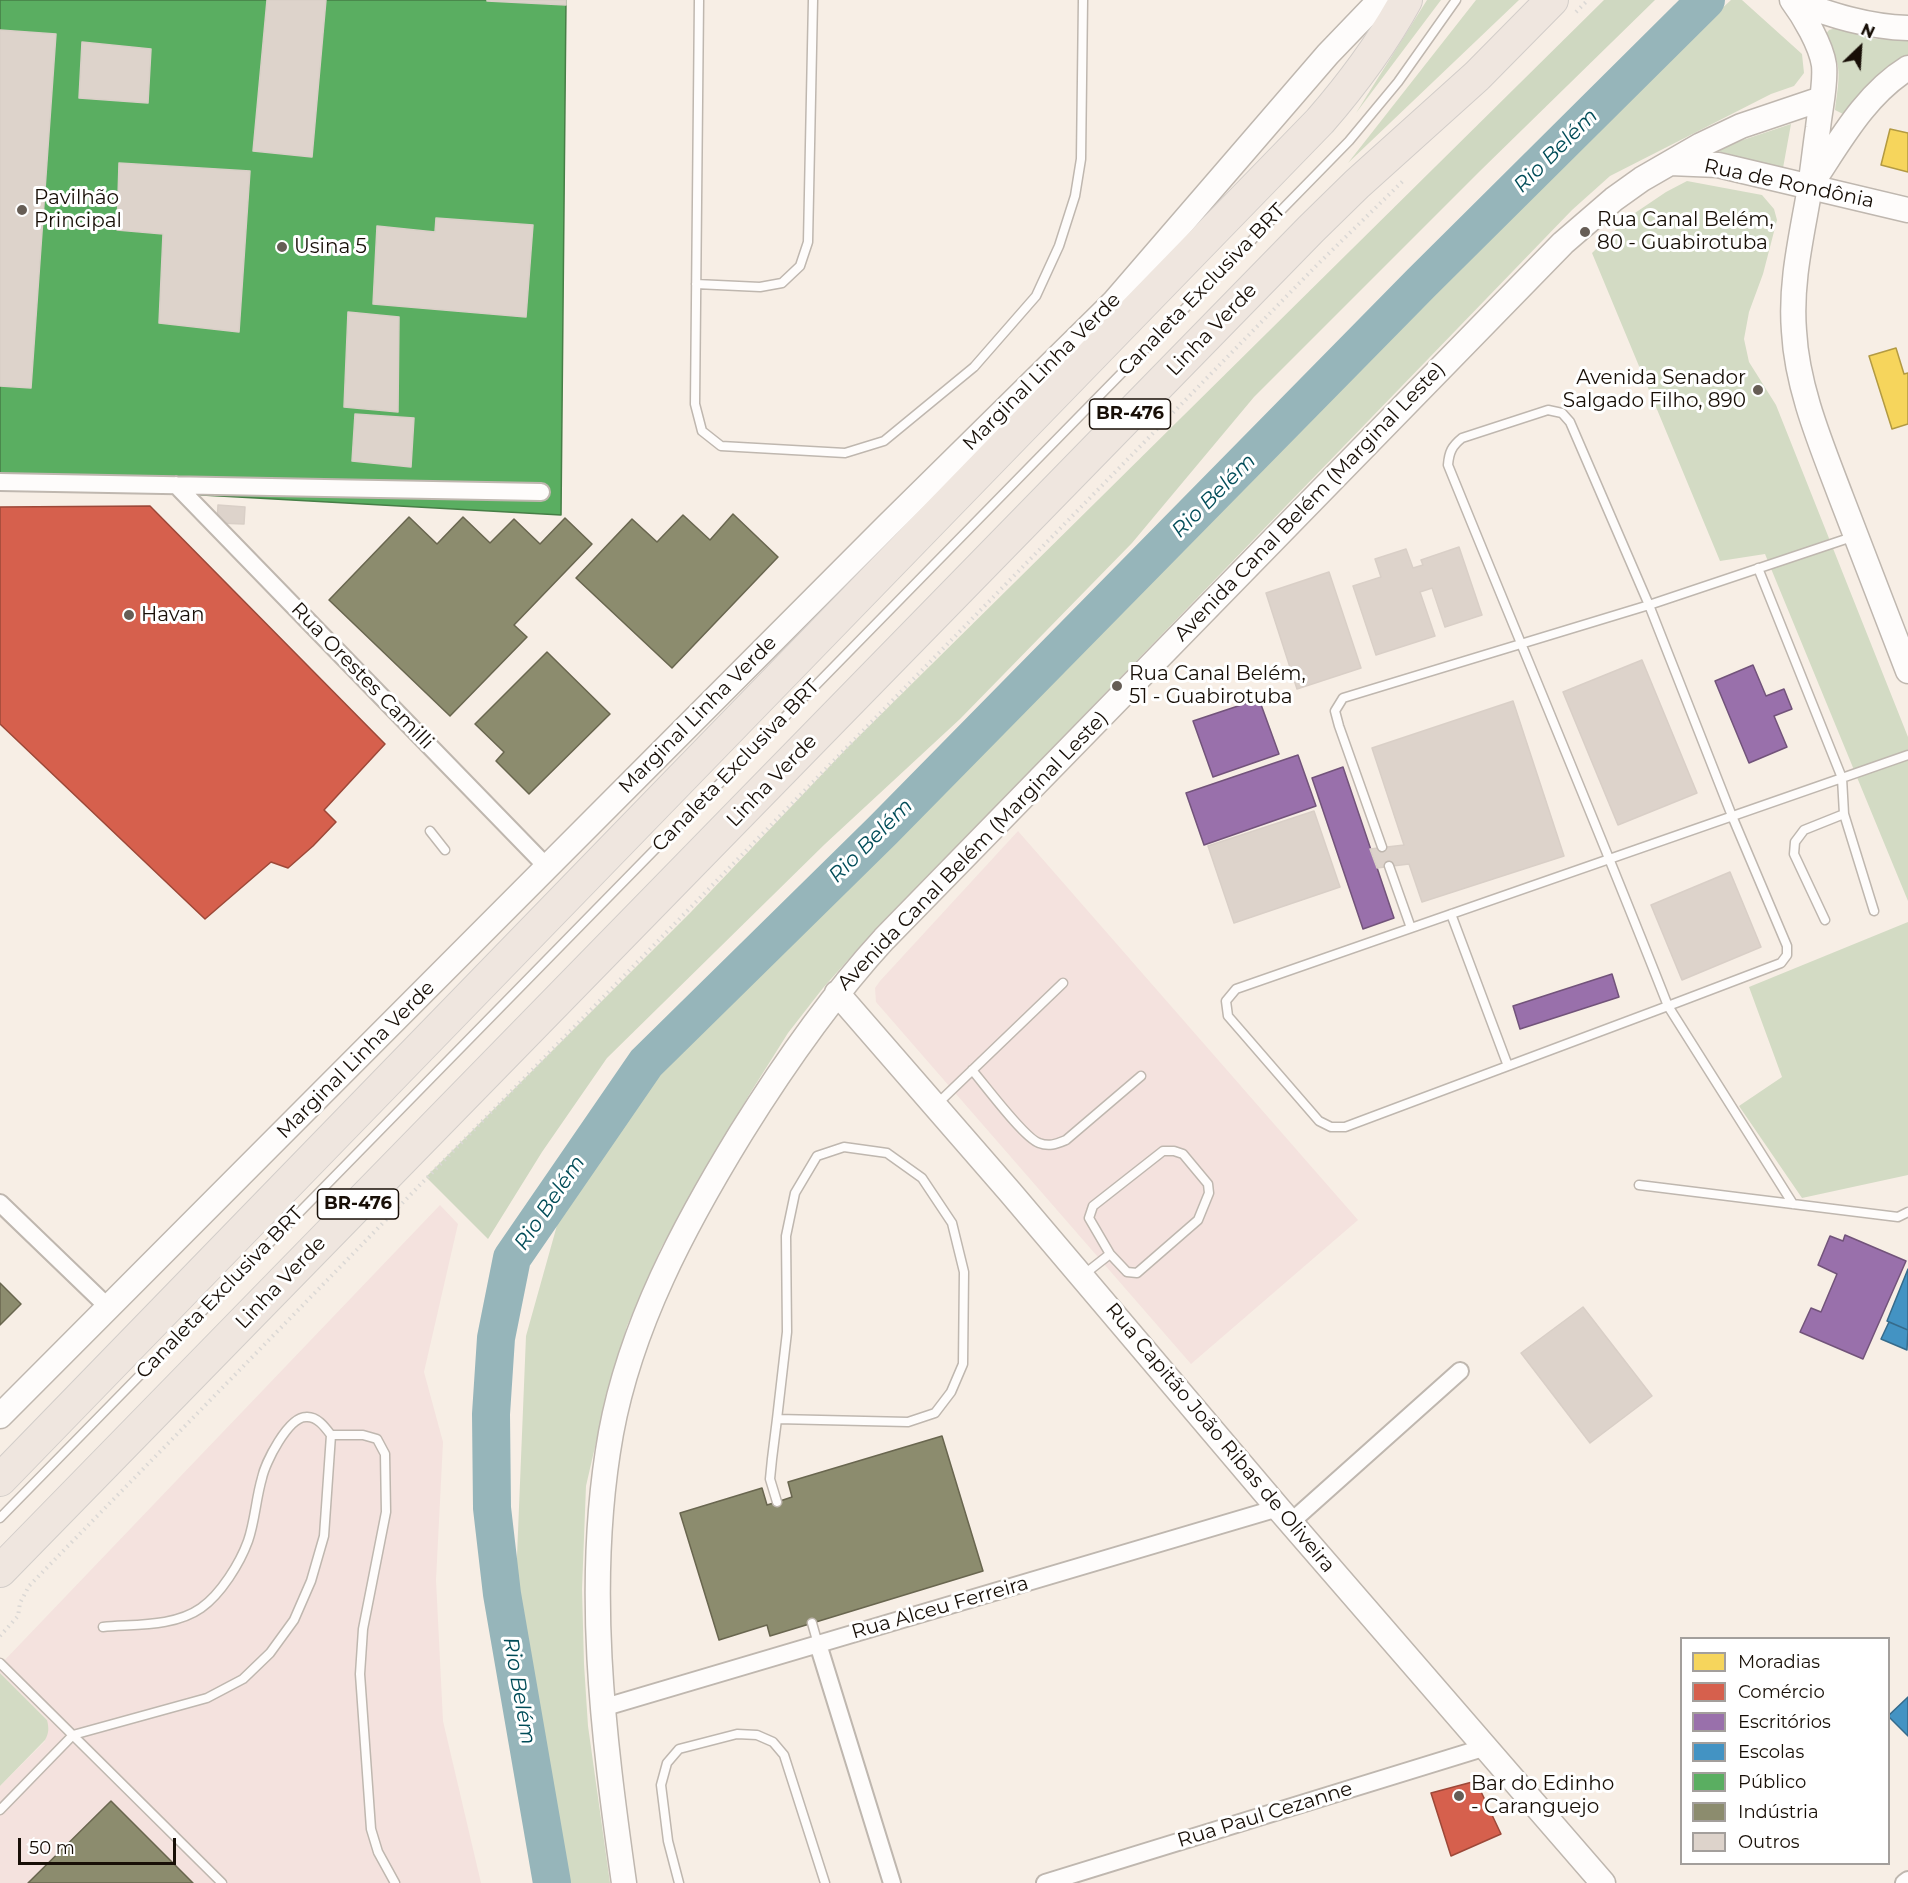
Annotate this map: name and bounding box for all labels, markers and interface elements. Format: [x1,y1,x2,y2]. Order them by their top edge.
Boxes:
north arrow [1830,18,1890,78]
text: N [1858,20,1878,43]
water label: Rio Belém [1509,104,1603,198]
street label: Rua de Rondônia [1702,154,1876,214]
place label: Pavilhão Principal [34,186,122,233]
street label: Canaleta Exclusiva BRT [1113,199,1291,381]
marker: Pavilhão Principal [15,203,29,217]
place label: Rua Canal Belém, 80 - Guabirotuba [1597,208,1774,255]
marker: Rua Canal Belém, 80 - Guabirotuba [1578,225,1592,239]
place label: Usina 5 [294,235,367,259]
marker: Usina 5 [275,240,289,254]
street label: Linha Verde [1162,279,1262,381]
street label: Marginal Linha Verde [958,288,1126,456]
street label: Avenida Canal Belém (Marginal Leste) [1170,357,1450,647]
place label: Avenida Senador Salgado Filho, 890 [1563,366,1746,413]
marker: Avenida Senador Salgado Filho, 890 [1751,383,1765,397]
road number: BR-476 [1090,399,1170,429]
water label: Rio Belém [1167,449,1261,543]
street label: Rua Orestes Camilli [286,598,438,754]
place label: Havan [141,603,205,627]
marker: Havan [122,608,136,622]
street label: Marginal Linha Verde [614,631,782,799]
place label: Rua Canal Belém, 51 - Guabirotuba [1129,662,1306,709]
street label: Canaleta Exclusiva BRT [647,675,825,857]
marker: Rua Canal Belém, 51 - Guabirotuba [1110,679,1124,693]
street label: Avenida Canal Belém (Marginal Leste) [833,706,1113,996]
street label: Linha Verde [722,730,822,832]
water label: Rio Belém [824,794,918,888]
street label: Marginal Linha Verde [272,976,440,1144]
water label: Rio Belém [509,1151,591,1255]
road number: BR-476 [318,1189,398,1219]
street label: Canaleta Exclusiva BRT [131,1202,309,1384]
street label: Linha Verde [231,1232,331,1334]
street label: Rua Capitão João Ribas de Oliveira [1100,1298,1340,1578]
street label: Rua Alceu Ferreira [849,1571,1031,1645]
water label: Rio Belém [497,1635,541,1747]
legend [1680,1637,1890,1865]
text: Moradias [1738,1651,1820,1673]
text: Comércio [1738,1681,1825,1703]
text: Escritórios [1738,1711,1831,1733]
text: Escolas [1738,1741,1804,1763]
text: Público [1738,1771,1806,1793]
place label: Bar do Edinho - Caranguejo [1471,1772,1614,1819]
street label: Rua Paul Cezanne [1175,1777,1355,1853]
marker: Bar do Edinho - Caranguejo [1452,1789,1466,1803]
text: Indústria [1738,1801,1819,1823]
scale bar [21,1826,178,1864]
text: Outros [1738,1831,1800,1853]
text: 50 m [29,1837,75,1859]

